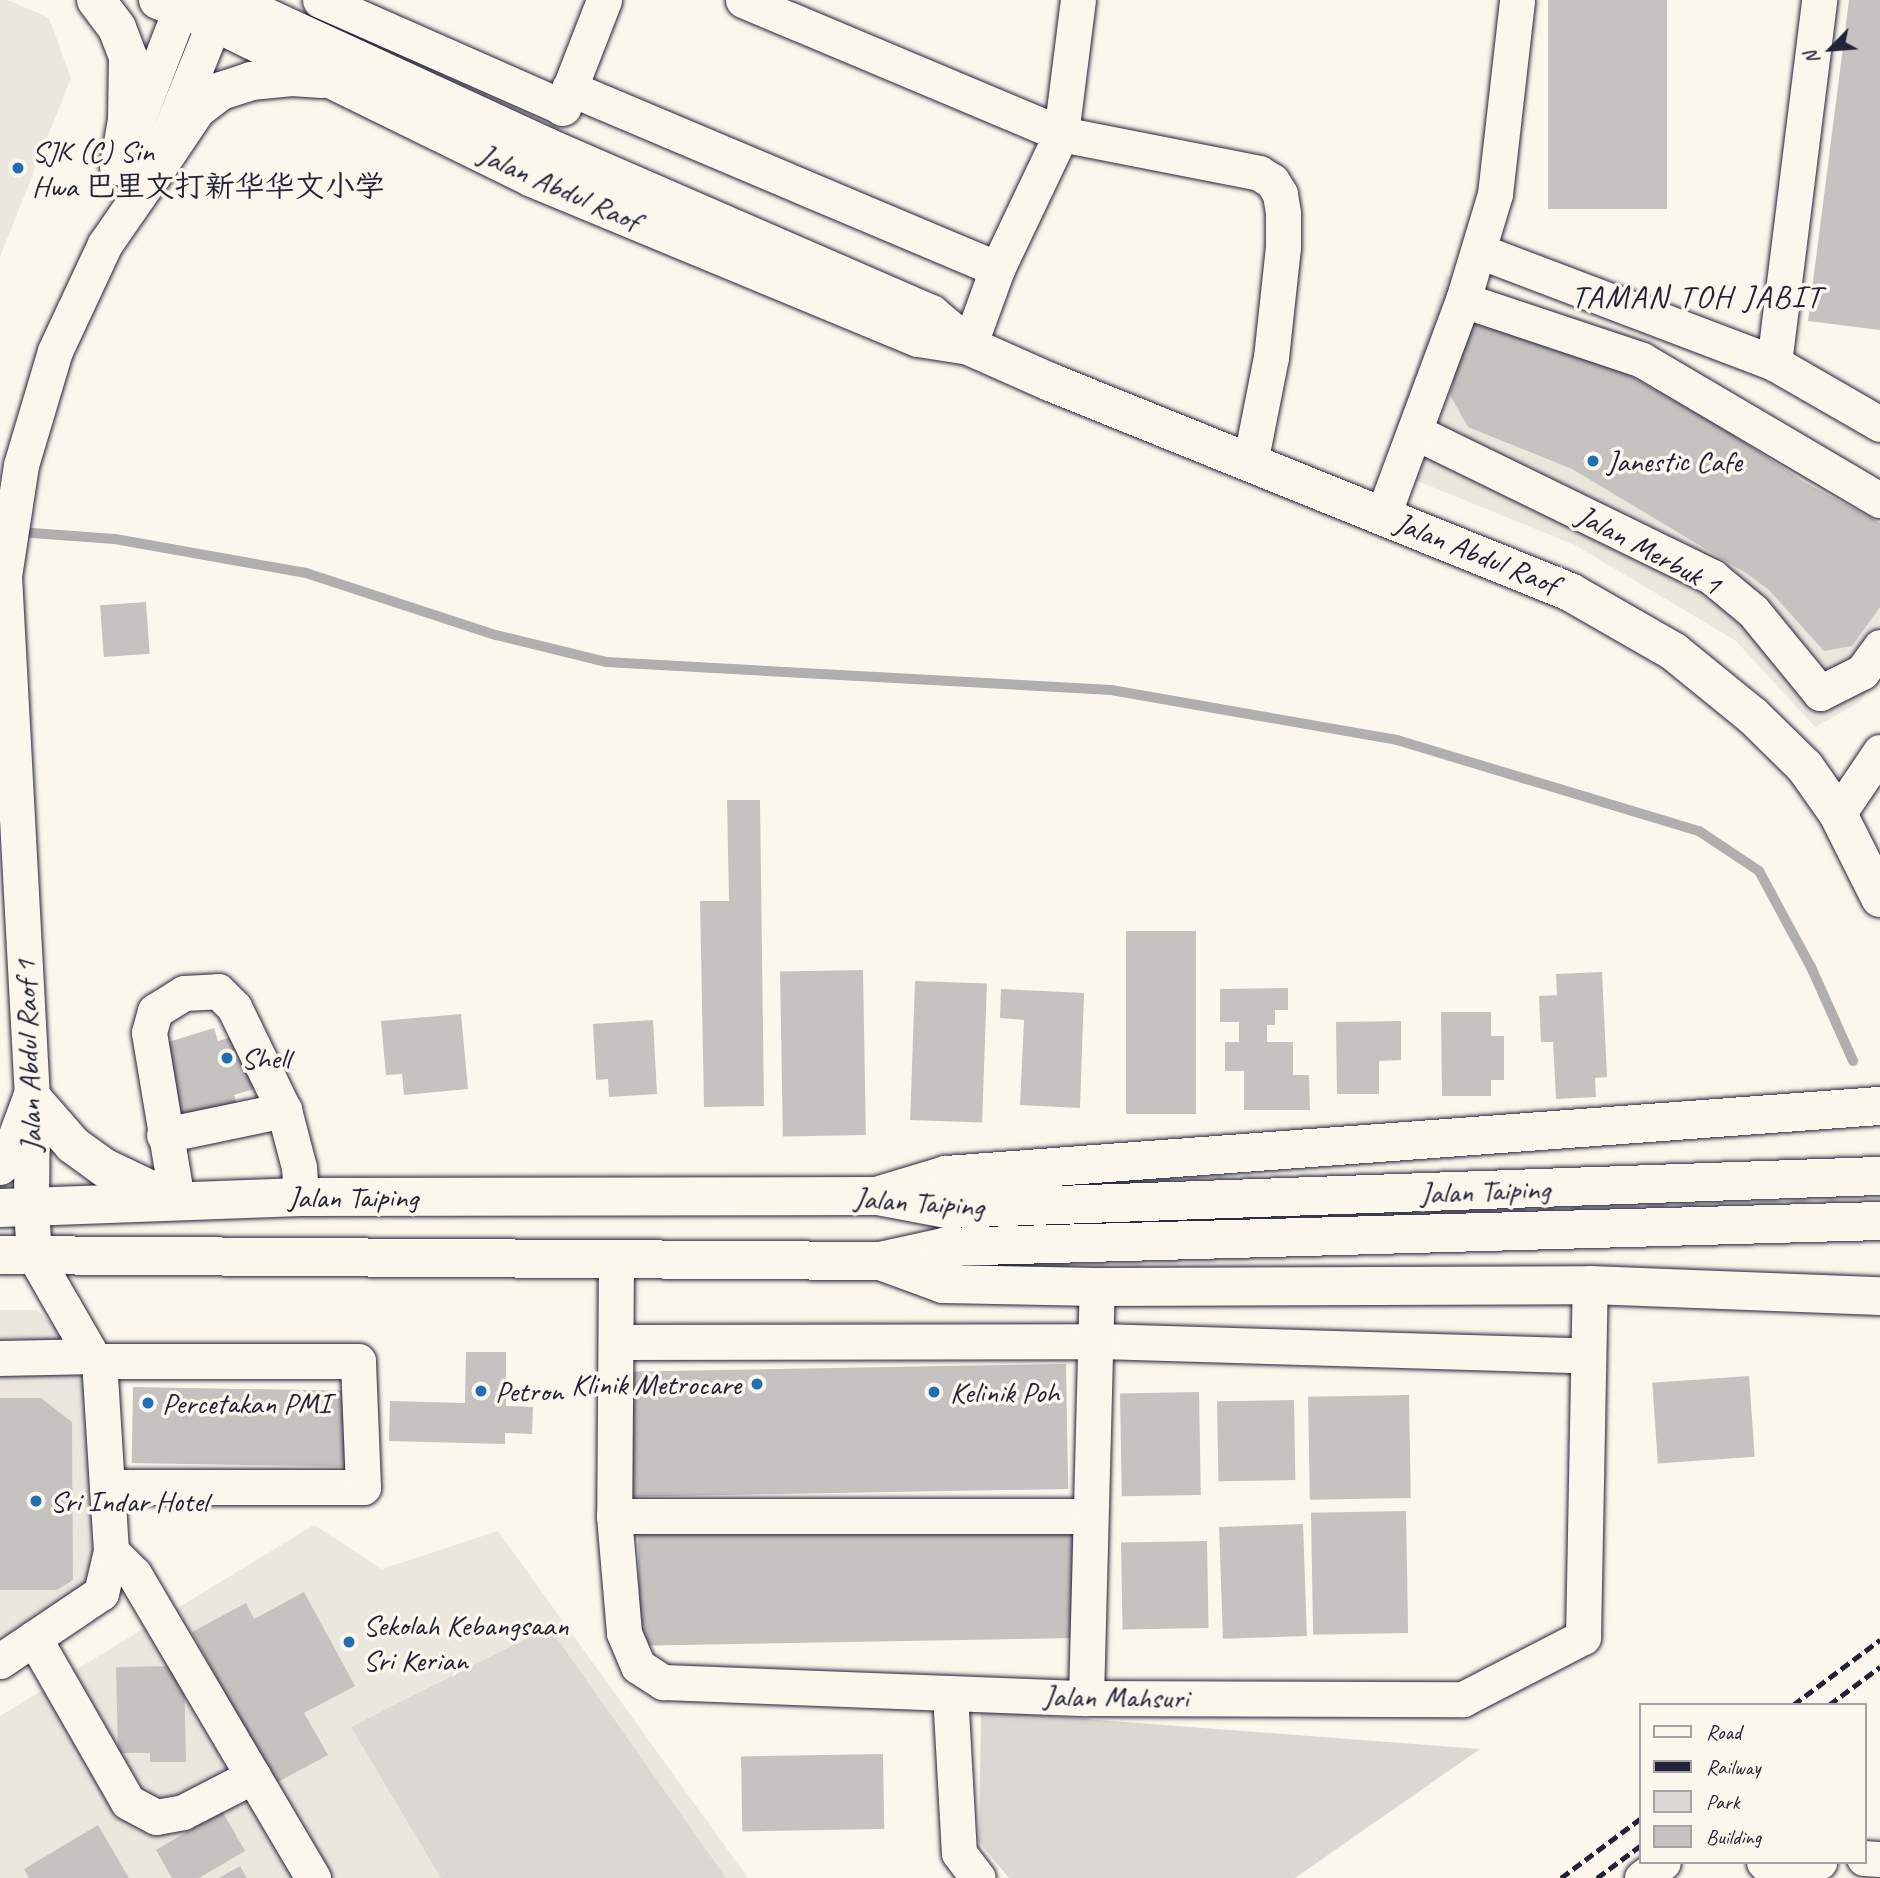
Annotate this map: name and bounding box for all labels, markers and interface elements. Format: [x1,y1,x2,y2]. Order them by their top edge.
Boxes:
north arrow [1796,14,1866,84]
text: N [1799,47,1825,68]
place label: SJK (C) Sin Hwa 巴里文打新华华文小学 [32,133,385,204]
street label: Jalan Abdul Raof [473,136,645,238]
marker: SJK (C) Sin Hwa 巴里文打新华华文小学 [10,160,26,176]
district label: TAMAN TOH JABIT [1574,278,1820,316]
place label: Janestic Cafe [1607,443,1742,479]
marker: Janestic Cafe [1585,453,1601,469]
street label: Jalan Merbuk 1 [1571,497,1727,603]
street label: Jalan Abdul Raof [1390,504,1562,602]
street label: Jalan Abdul Raof 1 [7,959,49,1153]
place label: Shell [241,1040,290,1076]
marker: Shell [219,1050,235,1066]
street label: Jalan Taiping [1419,1171,1551,1211]
street label: Jalan Taiping [288,1179,418,1215]
street label: Jalan Taiping [853,1179,985,1225]
place label: Klinik Metrocare [571,1366,741,1402]
place label: Petron [495,1373,563,1409]
marker: Klinik Metrocare [747,1374,767,1394]
place label: Kelinik Poh [950,1374,1059,1410]
marker: Kelinik Poh [924,1382,944,1402]
marker: Petron [473,1383,489,1399]
place label: Percetakan PMI [162,1385,330,1421]
marker: Percetakan PMI [140,1395,156,1411]
place label: Sri Indar Hotel [50,1483,208,1519]
marker: Sri Indar Hotel [28,1493,44,1509]
place label: Sekolah Kebangsaan Sri Kerian [363,1607,568,1678]
marker: Sekolah Kebangsaan Sri Kerian [341,1634,357,1650]
street label: Jalan Mahsuri [1043,1678,1189,1716]
legend [1638,1703,1866,1864]
text: Road [1706,1719,1741,1745]
text: Railway [1706,1754,1760,1780]
text: Park [1706,1789,1739,1815]
text: Building [1706,1824,1761,1850]

